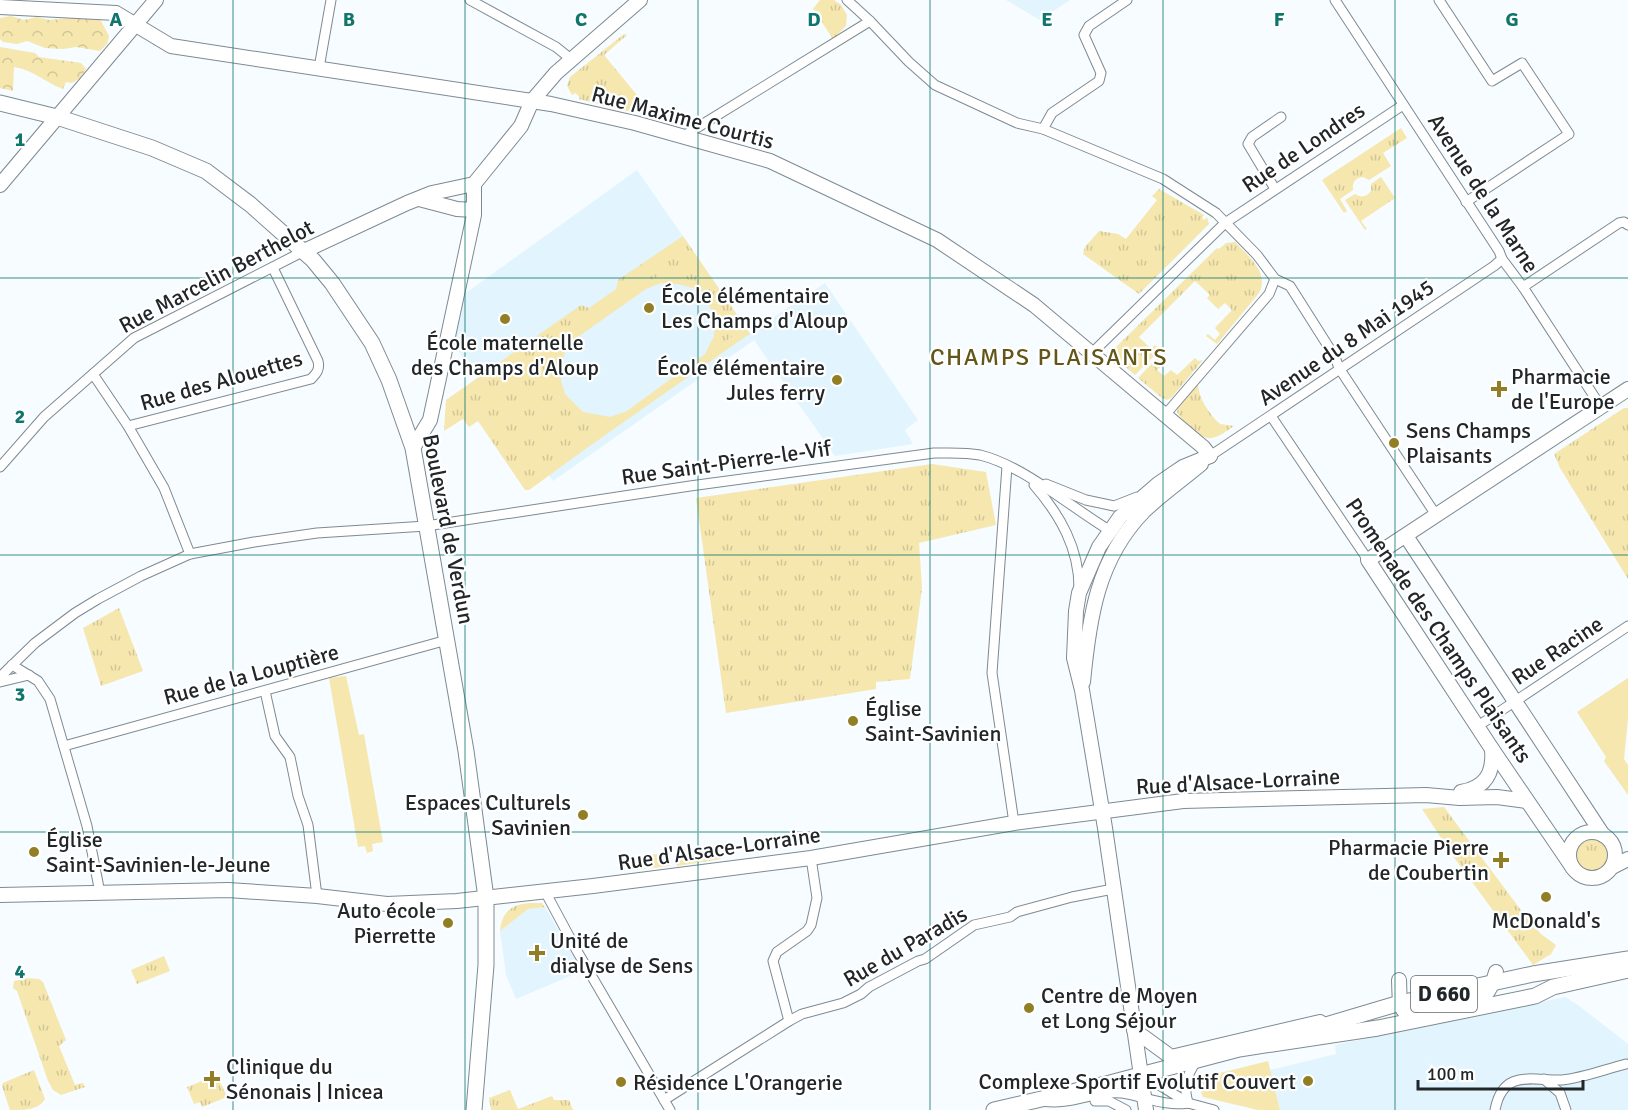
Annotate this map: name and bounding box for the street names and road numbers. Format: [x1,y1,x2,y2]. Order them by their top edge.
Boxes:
street label: Rue Maxime Courtis [589,80,777,155]
street label: Rue de Londres [1237,96,1370,198]
street label: Avenue de la Marne [1422,109,1545,278]
street label: Rue Marcelin Berthelot [114,214,318,339]
street label: Avenue du 8 Mai 1945 [1253,274,1439,411]
street label: Rue des Alouettes [137,344,305,417]
street label: Boulevard de Verdun [417,432,480,626]
street label: Rue Saint-Pierre-le-Vif [620,434,834,491]
street label: Promenade des Champs Plaisants [1340,493,1538,768]
street label: Rue Racine [1507,610,1608,691]
street label: Rue de la Louptière [161,638,342,711]
street label: Rue d'Alsace-Lorraine [1135,763,1341,800]
street label: Rue d'Alsace-Lorraine [616,821,822,876]
street label: Rue du Paradis [839,900,972,993]
road number: D 660 [1411,976,1477,1012]

